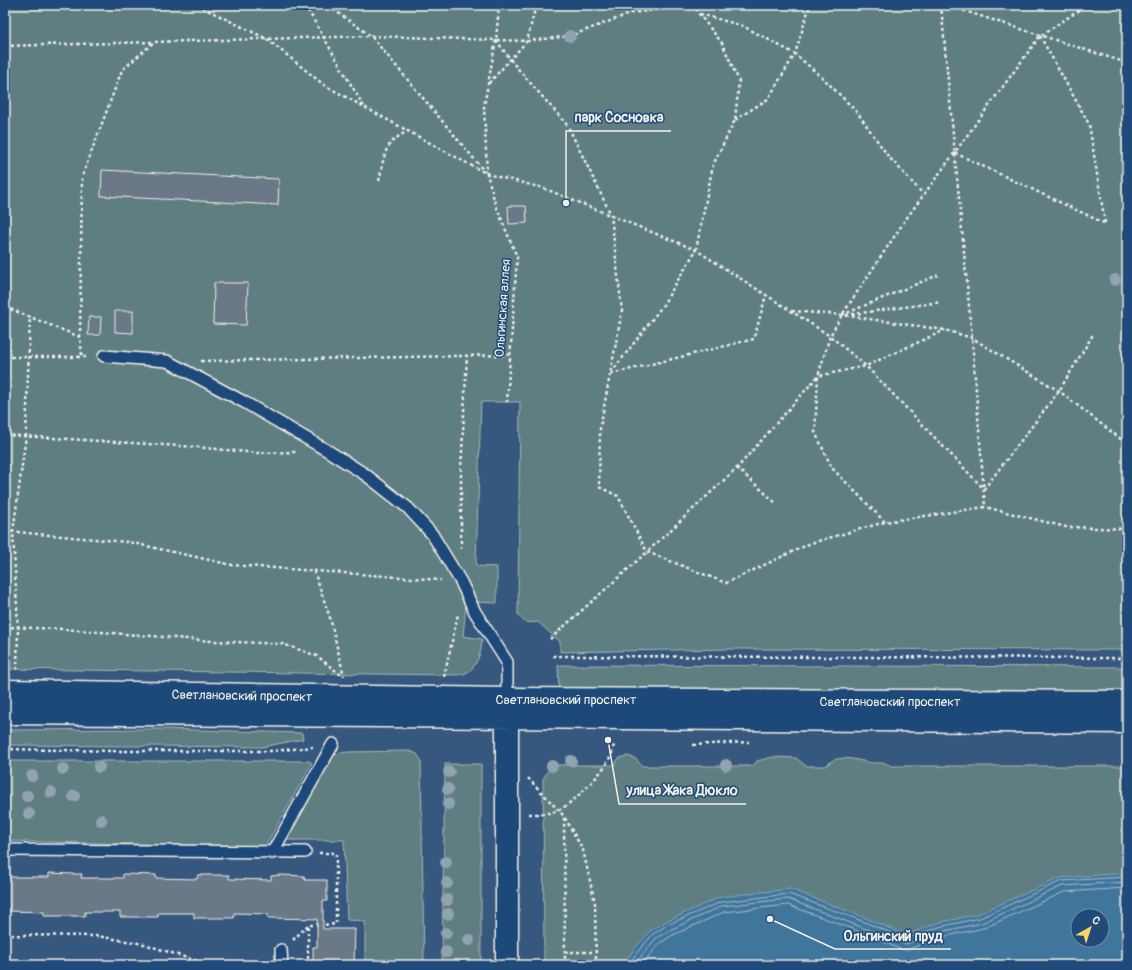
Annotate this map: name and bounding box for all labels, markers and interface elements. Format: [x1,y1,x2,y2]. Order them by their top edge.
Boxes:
callout: парк Сосновка [566,105,671,131]
text: парк Сосновка [575,109,664,126]
street label: Ольгинская аллея [492,258,514,358]
street label: Светлановский проспект [171,687,313,705]
street label: Светлановский проспект [496,692,637,708]
street label: Светлановский проспект [820,694,961,710]
callout: улица Жака Дюкло [619,778,746,804]
text: улица Жака Дюкло [626,782,738,799]
north arrow [1070,908,1110,948]
text: С [1089,913,1103,928]
callout: Ольгинский пруд [835,923,951,949]
text: Ольгинский пруд [843,928,943,945]

